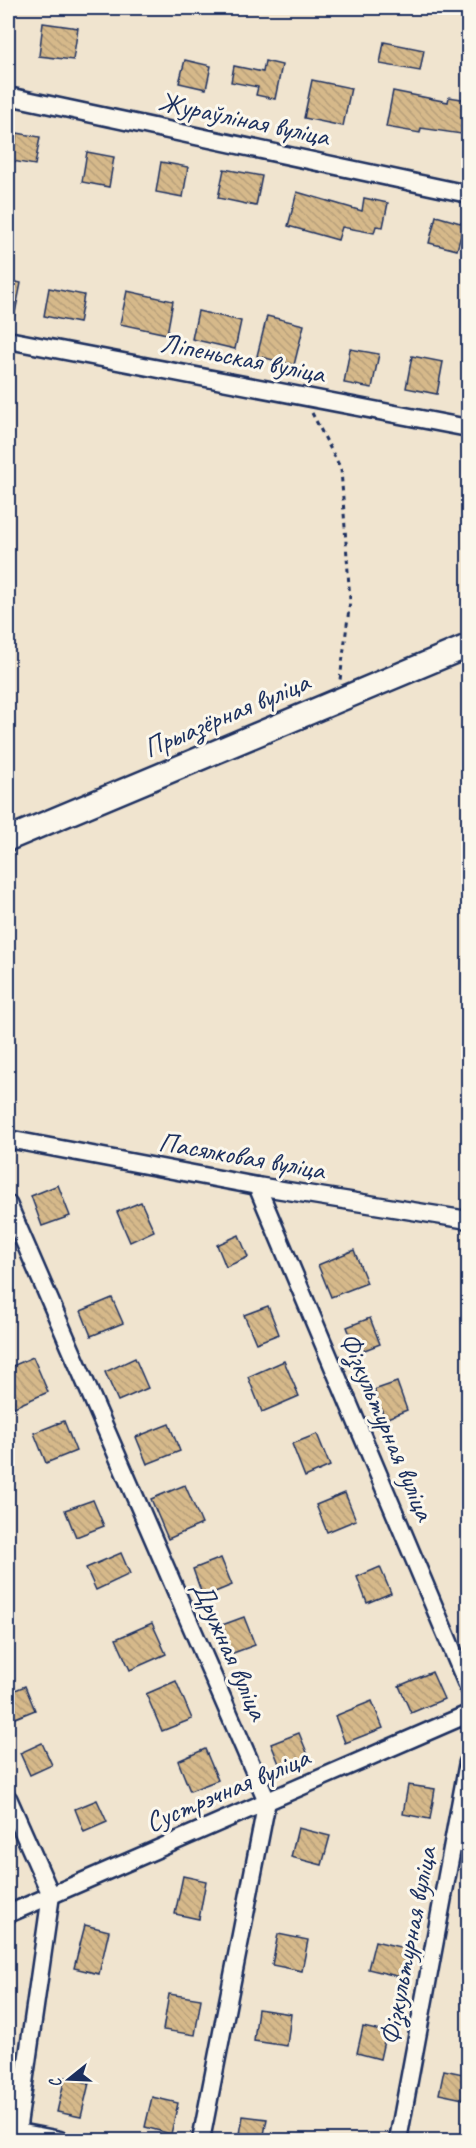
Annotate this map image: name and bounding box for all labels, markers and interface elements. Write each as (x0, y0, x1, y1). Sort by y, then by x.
street label: Жураўліная вуліца (155, 83, 334, 154)
street label: Ліпеньская вуліца (158, 324, 330, 391)
street label: Прыазёрная вуліца (138, 663, 316, 766)
street label: Пасялковая вуліца (156, 1124, 329, 1188)
street label: Фізкультурная вуліца (331, 1327, 444, 1528)
street label: Дружная вуліца (184, 1575, 277, 1727)
street label: Сустрэчная вуліца (140, 1739, 316, 1840)
street label: Фізкультурная вуліца (371, 1842, 445, 2048)
north arrow (39, 2049, 99, 2109)
text: С (44, 2074, 66, 2090)

